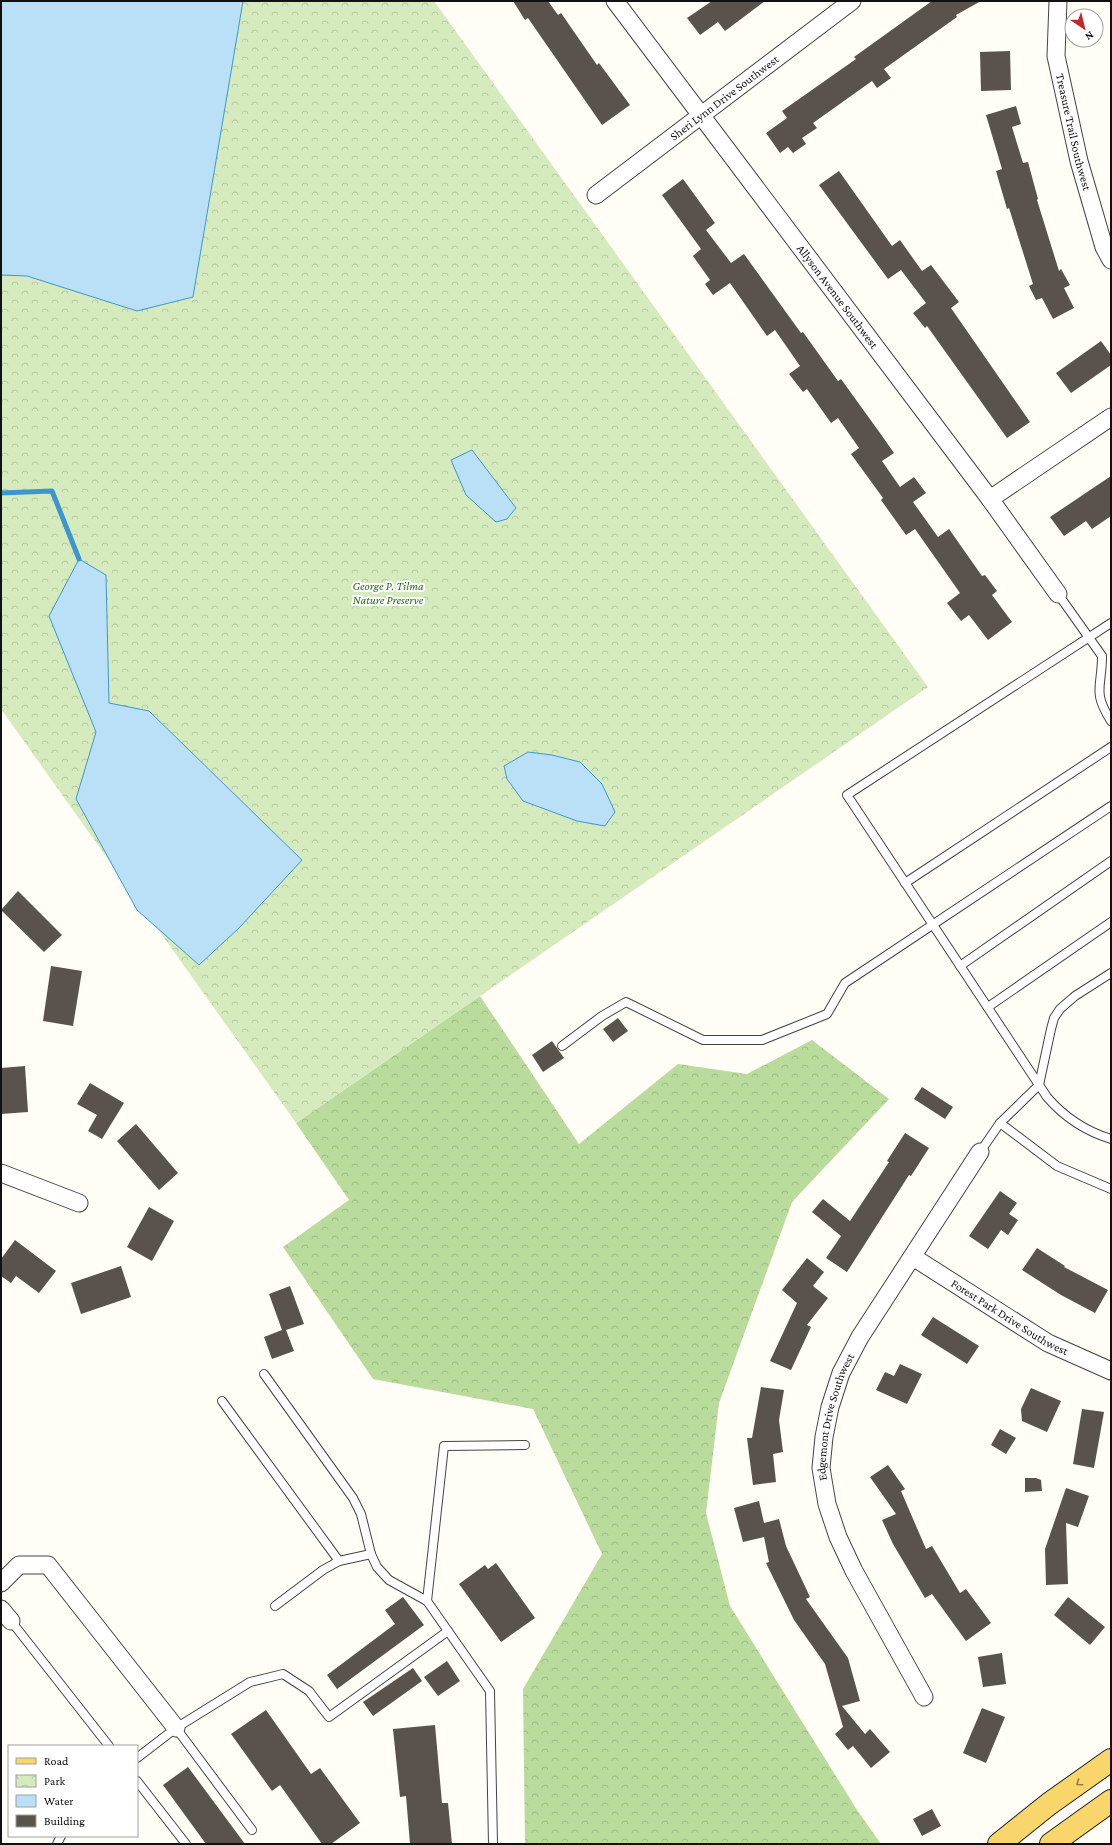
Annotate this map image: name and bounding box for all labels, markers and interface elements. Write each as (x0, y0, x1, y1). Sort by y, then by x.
north arrow (1064, 8, 1104, 48)
text: N (1083, 29, 1096, 44)
street label: Sheri Lynn Drive Southwest (667, 51, 782, 143)
street label: Treasure Trail Southwest (1053, 72, 1094, 193)
street label: Allyson Avenue Southwest (794, 242, 882, 352)
park label: George P. Tilma Nature Preserve (352, 579, 424, 607)
street label: Forest Park Drive Southwest (949, 1276, 1071, 1358)
street label: Edgemont Drive Southwest (814, 1350, 858, 1482)
legend (8, 1745, 138, 1837)
text: Road (44, 1754, 69, 1768)
text: Park (44, 1774, 66, 1788)
one-way arrow (1076, 1778, 1083, 1786)
text: Water (44, 1794, 74, 1808)
text: Building (44, 1814, 85, 1828)

